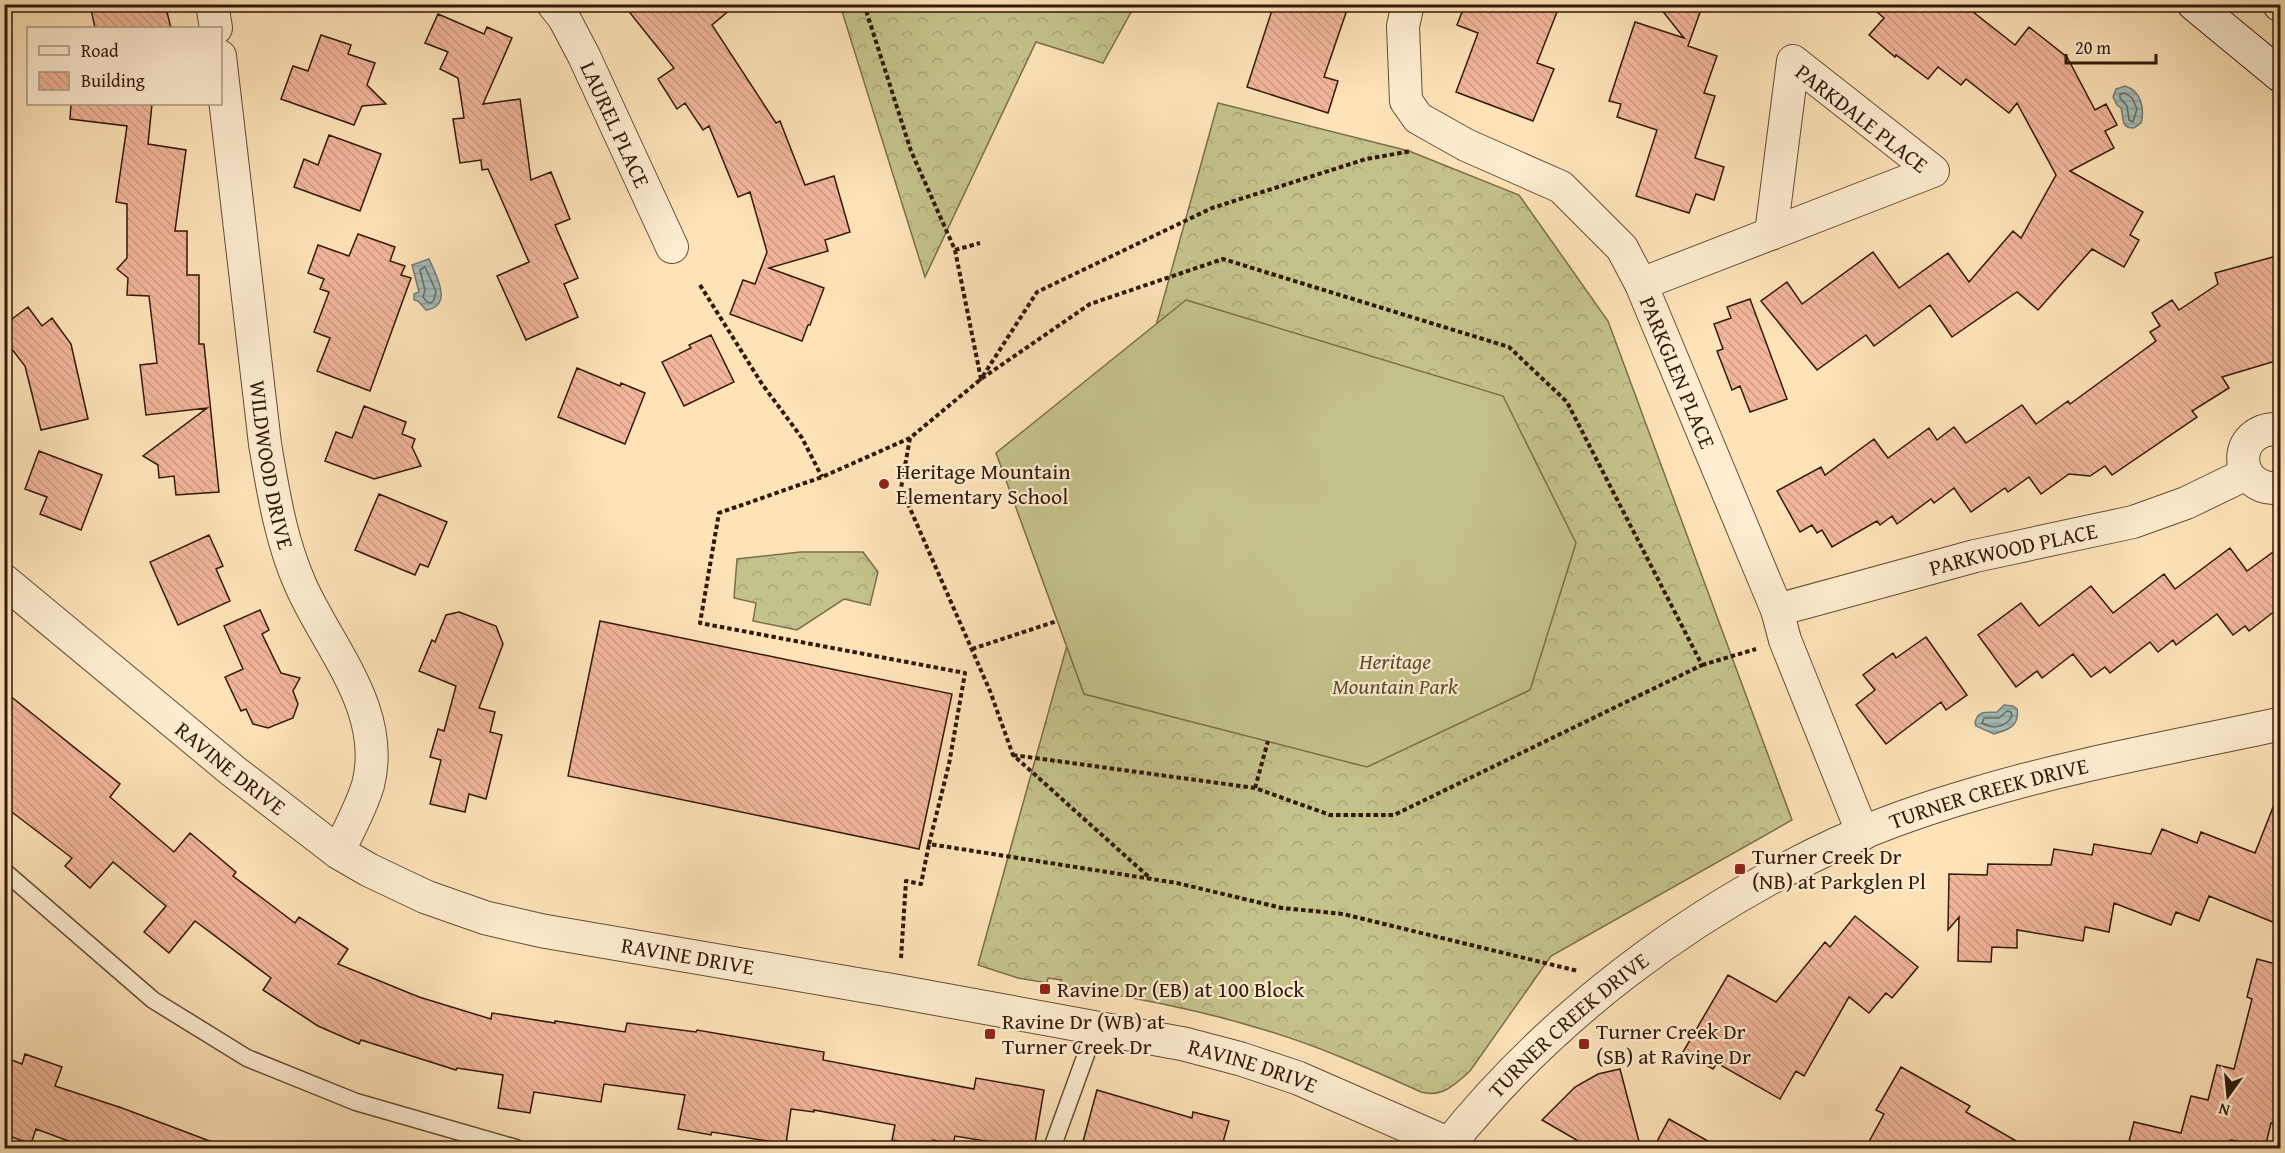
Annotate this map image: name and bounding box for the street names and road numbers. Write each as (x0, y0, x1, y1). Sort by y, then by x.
street label: LAUREL PLACE (573, 56, 658, 193)
street label: PARKDALE PLACE (1789, 56, 1935, 180)
street label: PARKGLEN PLACE (1632, 291, 1724, 453)
street label: WILDWOOD DRIVE (242, 378, 302, 553)
street label: PARKWOOD PLACE (1925, 514, 2100, 584)
street label: RAVINE DRIVE (168, 714, 293, 822)
street label: TURNER CREEK DRIVE (1884, 749, 2091, 837)
street label: RAVINE DRIVE (619, 929, 757, 983)
street label: TURNER CREEK DRIVE (1480, 944, 1655, 1105)
street label: RAVINE DRIVE (1185, 1030, 1323, 1101)

